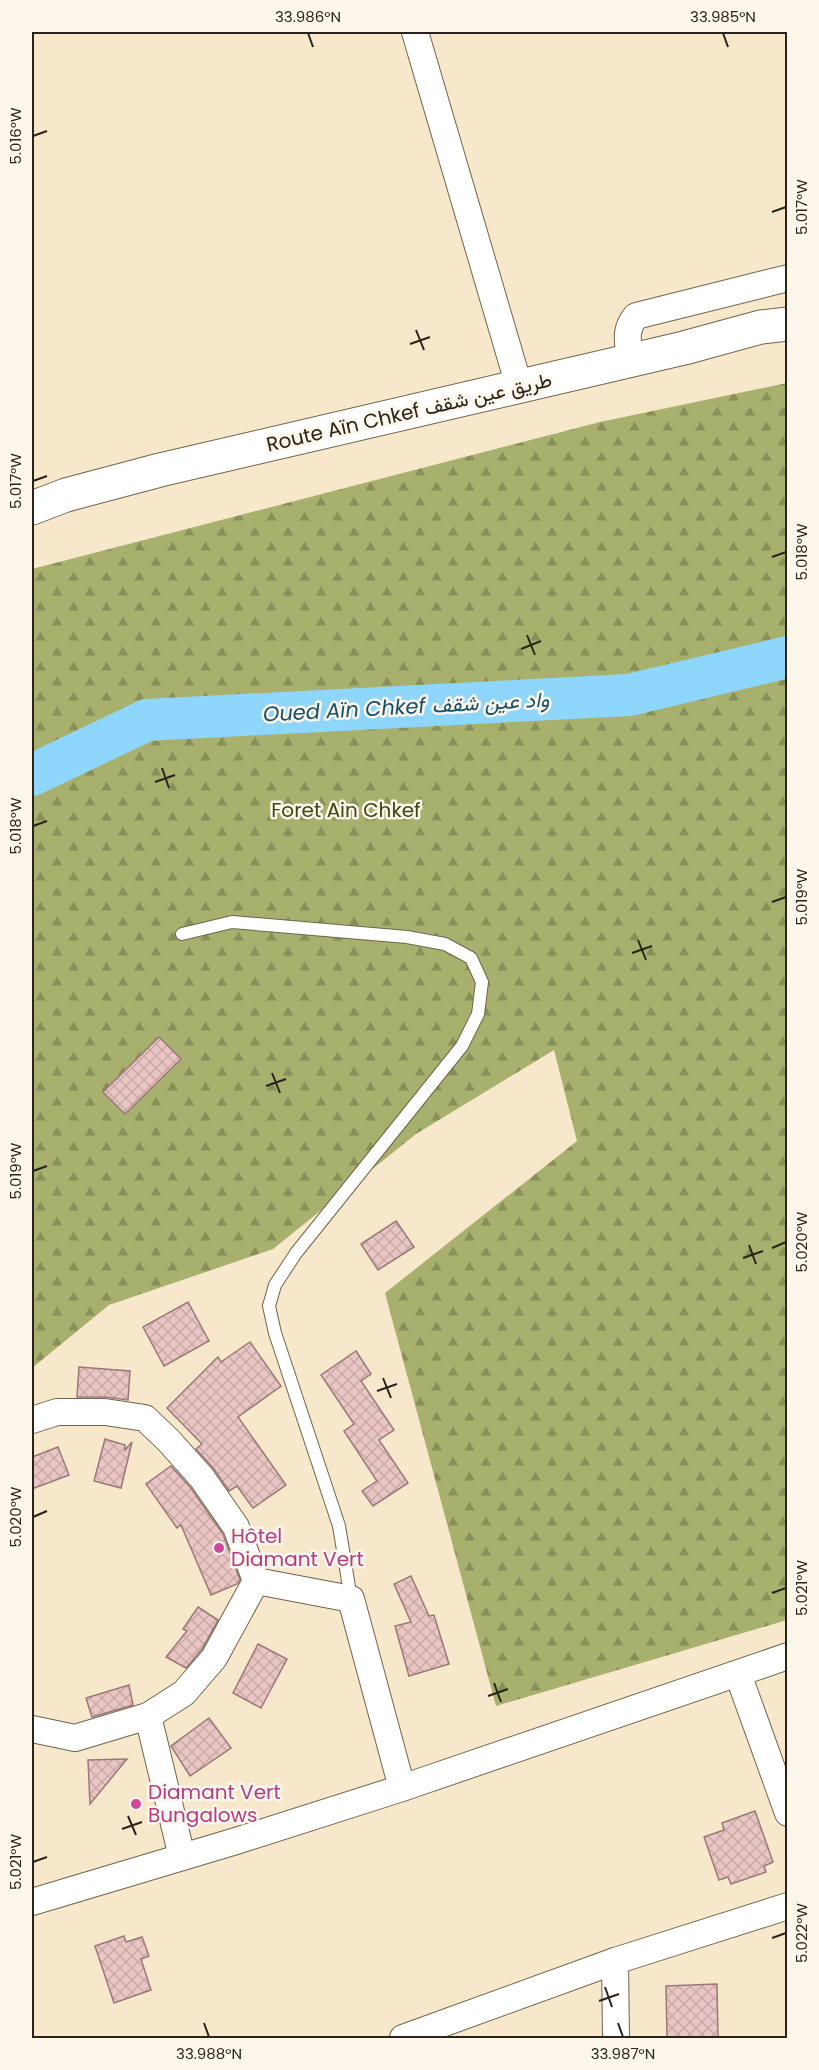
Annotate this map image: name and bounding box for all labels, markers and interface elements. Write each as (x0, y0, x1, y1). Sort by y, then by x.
text: 33.986°N (275, 6, 341, 27)
text: 33.985°N (690, 6, 756, 27)
text: 5.016°W (5, 107, 26, 165)
text: 5.017°W (791, 179, 812, 235)
street label: Route Aïn Chkef طريق عين شقف (263, 365, 555, 459)
text: 5.017°W (5, 453, 26, 509)
text: 5.018°W (791, 523, 812, 581)
water label: Oued Aïn Chkef واد عين شقف (262, 684, 551, 728)
park label: Foret Ain Chkef (271, 796, 421, 824)
text: 5.018°W (5, 797, 26, 855)
text: 5.019°W (791, 868, 812, 926)
text: 5.019°W (5, 1142, 26, 1200)
text: 5.020°W (791, 1211, 812, 1272)
text: 5.020°W (5, 1486, 26, 1547)
place label: Hôtel Diamant Vert (231, 1522, 364, 1573)
marker: Hôtel Diamant Vert (212, 1541, 226, 1555)
text: 5.021°W (791, 1560, 812, 1616)
place label: Diamant Vert Bungalows (148, 1778, 281, 1829)
marker: Diamant Vert Bungalows (129, 1797, 143, 1811)
text: 5.021°W (5, 1834, 26, 1890)
text: 5.022°W (791, 1903, 812, 1963)
text: 33.988°N (176, 2043, 242, 2064)
text: 33.987°N (591, 2043, 655, 2064)

